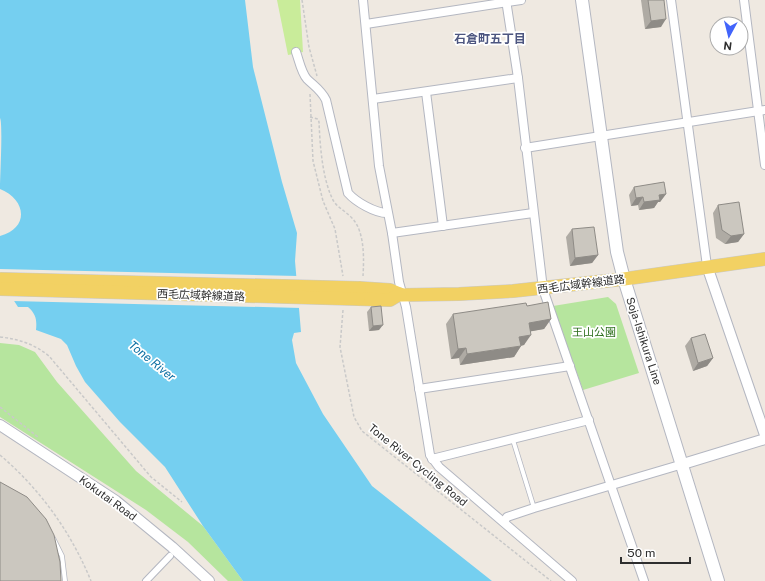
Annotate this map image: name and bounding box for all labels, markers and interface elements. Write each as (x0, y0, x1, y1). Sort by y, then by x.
north arrow (709, 16, 749, 56)
district label: 石倉町五丁目 (454, 32, 526, 46)
text: N (723, 39, 733, 52)
street label: 西毛広域幹線道路 (537, 273, 625, 295)
street label: 西毛広域幹線道路 (157, 287, 245, 303)
street label: Soja-Ishikura Line (624, 296, 664, 386)
park label: 王山公園 (572, 326, 616, 338)
water label: Tone River (126, 338, 179, 384)
street label: Tone River Cycling Road (366, 422, 470, 508)
street label: Kokutai Road (77, 473, 139, 523)
scale bar (621, 539, 690, 565)
text: 50 m (627, 546, 655, 560)

